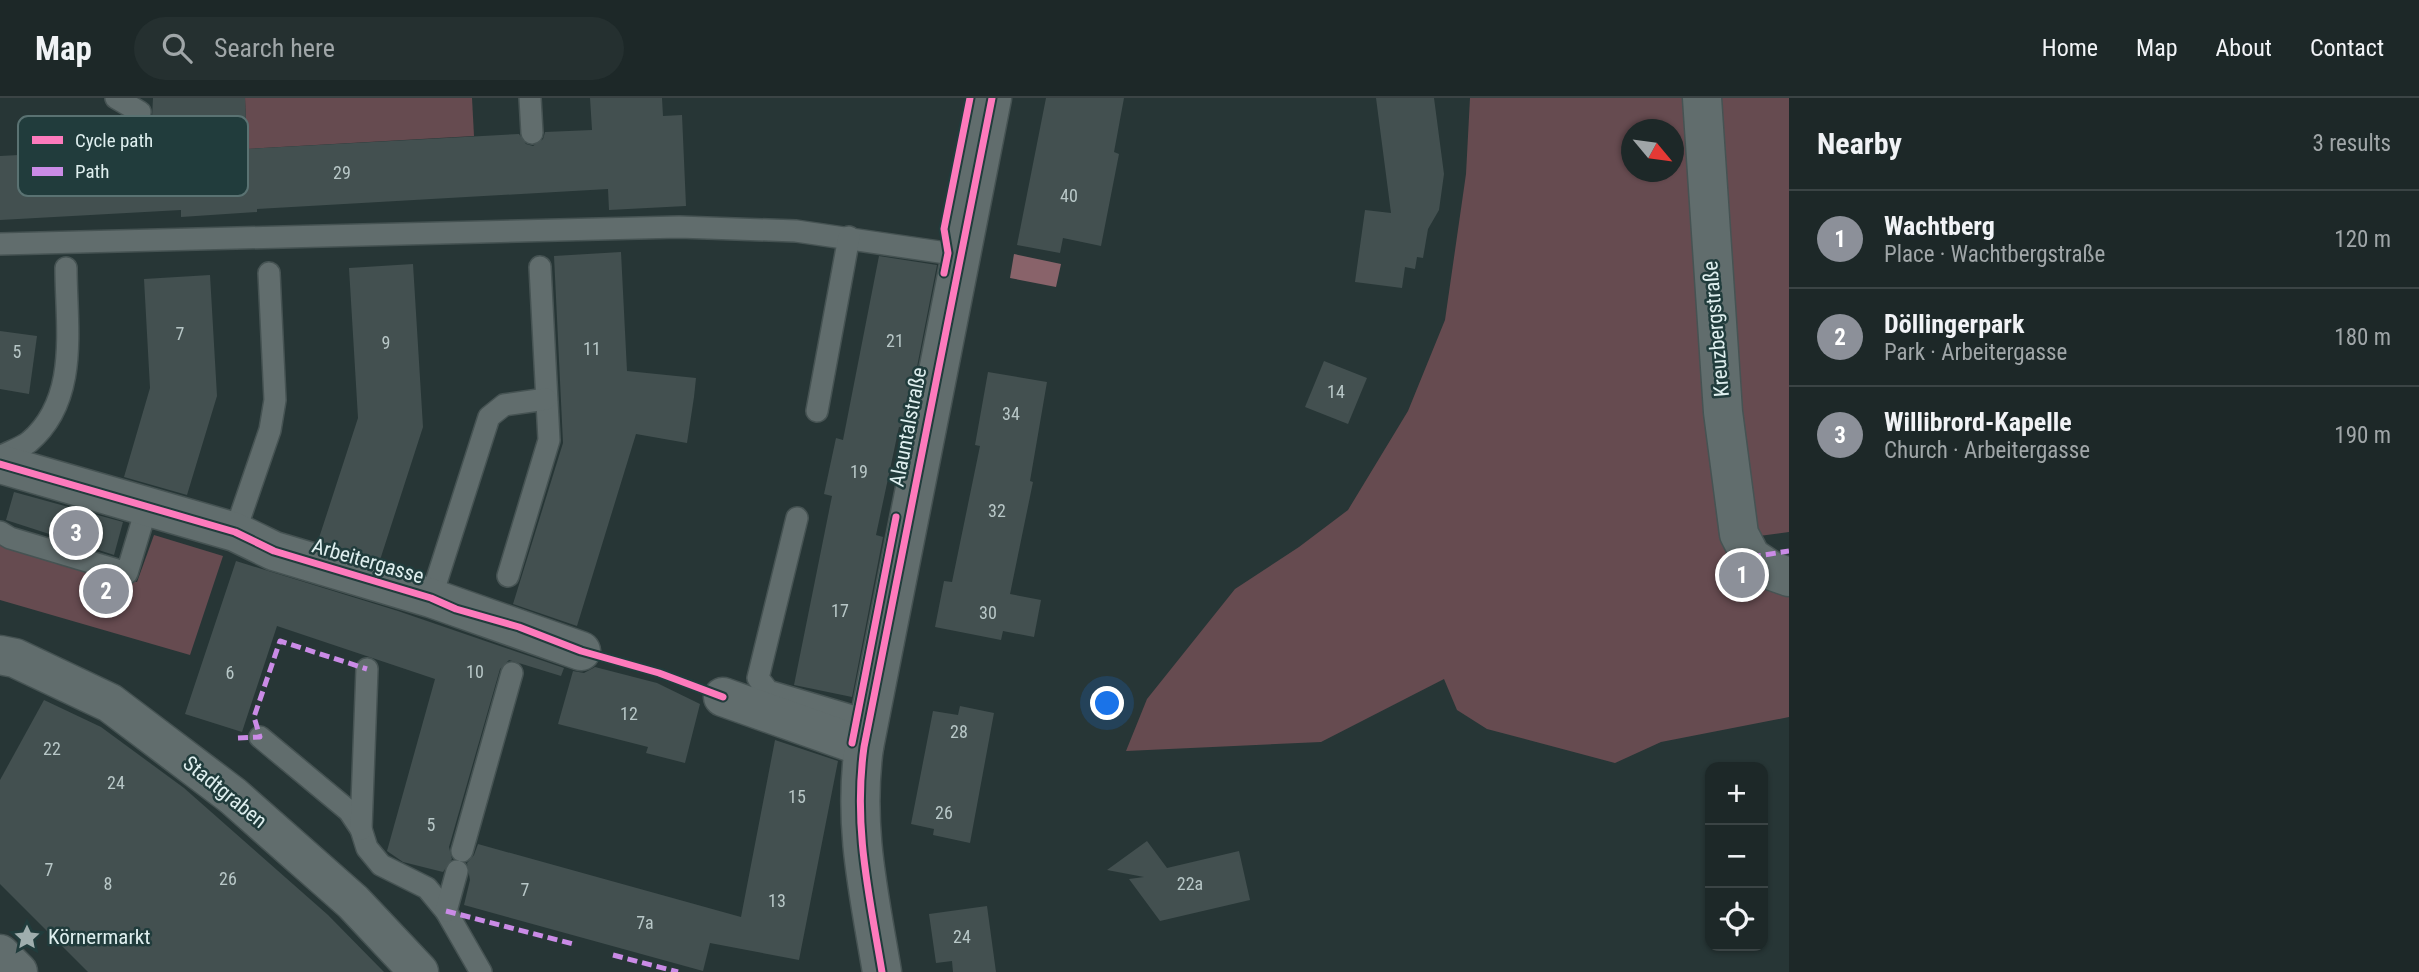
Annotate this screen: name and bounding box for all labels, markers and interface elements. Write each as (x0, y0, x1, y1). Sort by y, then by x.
search box (134, 17, 624, 80)
text: Map (35, 29, 92, 68)
icon: search (158, 29, 196, 67)
text: Search here (214, 33, 335, 63)
text: Home (2042, 34, 2098, 62)
text: Map (2136, 34, 2178, 62)
text: About (2216, 34, 2272, 62)
text: Contact (2310, 34, 2384, 62)
legend (18, 116, 248, 196)
north arrow (1621, 119, 1684, 182)
text: Nearby (1817, 126, 1902, 161)
text: Cycle path (75, 129, 153, 152)
text: 3 results (2313, 130, 2391, 157)
text: Path (75, 160, 109, 183)
house number: 29 (333, 162, 351, 183)
house number: 40 (1060, 185, 1078, 206)
text: Wachtberg (1884, 211, 1995, 241)
text: 1 (1834, 226, 1846, 253)
text: 120 m (2334, 226, 2391, 253)
text: Place · Wachtbergstraße (1884, 241, 2105, 268)
street label: Kreuzbergstraße (1698, 260, 1734, 398)
text: Döllingerpark (1884, 309, 2024, 339)
house number: 7 (176, 323, 185, 344)
text: 2 (1834, 324, 1846, 351)
text: 180 m (2334, 324, 2391, 351)
house number: 21 (886, 330, 904, 351)
house number: 9 (382, 332, 390, 353)
house number: 11 (583, 338, 601, 359)
text: Park · Arbeitergasse (1884, 339, 2067, 366)
house number: 5 (13, 341, 22, 362)
street label: Alauntalstraße (885, 365, 931, 489)
house number: 14 (1327, 381, 1345, 402)
house number: 34 (1002, 403, 1020, 424)
text: Willibrord-Kapelle (1884, 407, 2072, 437)
text: 3 (1834, 422, 1846, 449)
text: 190 m (2334, 422, 2391, 449)
text: Church · Arbeitergasse (1884, 437, 2090, 464)
house number: 19 (850, 461, 868, 482)
house number: 32 (988, 500, 1006, 521)
pin: 3 (53, 507, 99, 559)
street label: Arbeitergasse (309, 534, 427, 588)
pin: 1 (1719, 549, 1765, 601)
pin: 2 (83, 565, 129, 617)
house number: 17 (831, 600, 849, 621)
house number: 30 (979, 602, 997, 623)
house number: 10 (466, 661, 484, 682)
house number: 6 (226, 662, 234, 683)
your location (1090, 686, 1124, 720)
house number: 12 (620, 703, 638, 724)
house number: 28 (950, 721, 968, 742)
house number: 22 (43, 738, 61, 759)
street label: Stadtgraben (178, 751, 272, 833)
map controls (1705, 762, 1768, 951)
button: + (1705, 762, 1768, 825)
house number: 24 (107, 772, 125, 793)
house number: 15 (788, 786, 806, 807)
house number: 26 (935, 802, 953, 823)
house number: 5 (427, 814, 436, 835)
button: − (1705, 825, 1768, 888)
house number: 7 (45, 859, 54, 880)
house number: 26 (219, 868, 237, 889)
house number: 8 (104, 873, 112, 894)
house number: 22a (1177, 873, 1203, 894)
house number: 7 (521, 879, 530, 900)
button: locate (1705, 888, 1768, 951)
house number: 13 (768, 890, 786, 911)
house number: 7a (636, 912, 654, 933)
place icon: Körnermarkt (12, 922, 42, 952)
place label: Körnermarkt (48, 925, 150, 949)
house number: 24 (953, 926, 971, 947)

